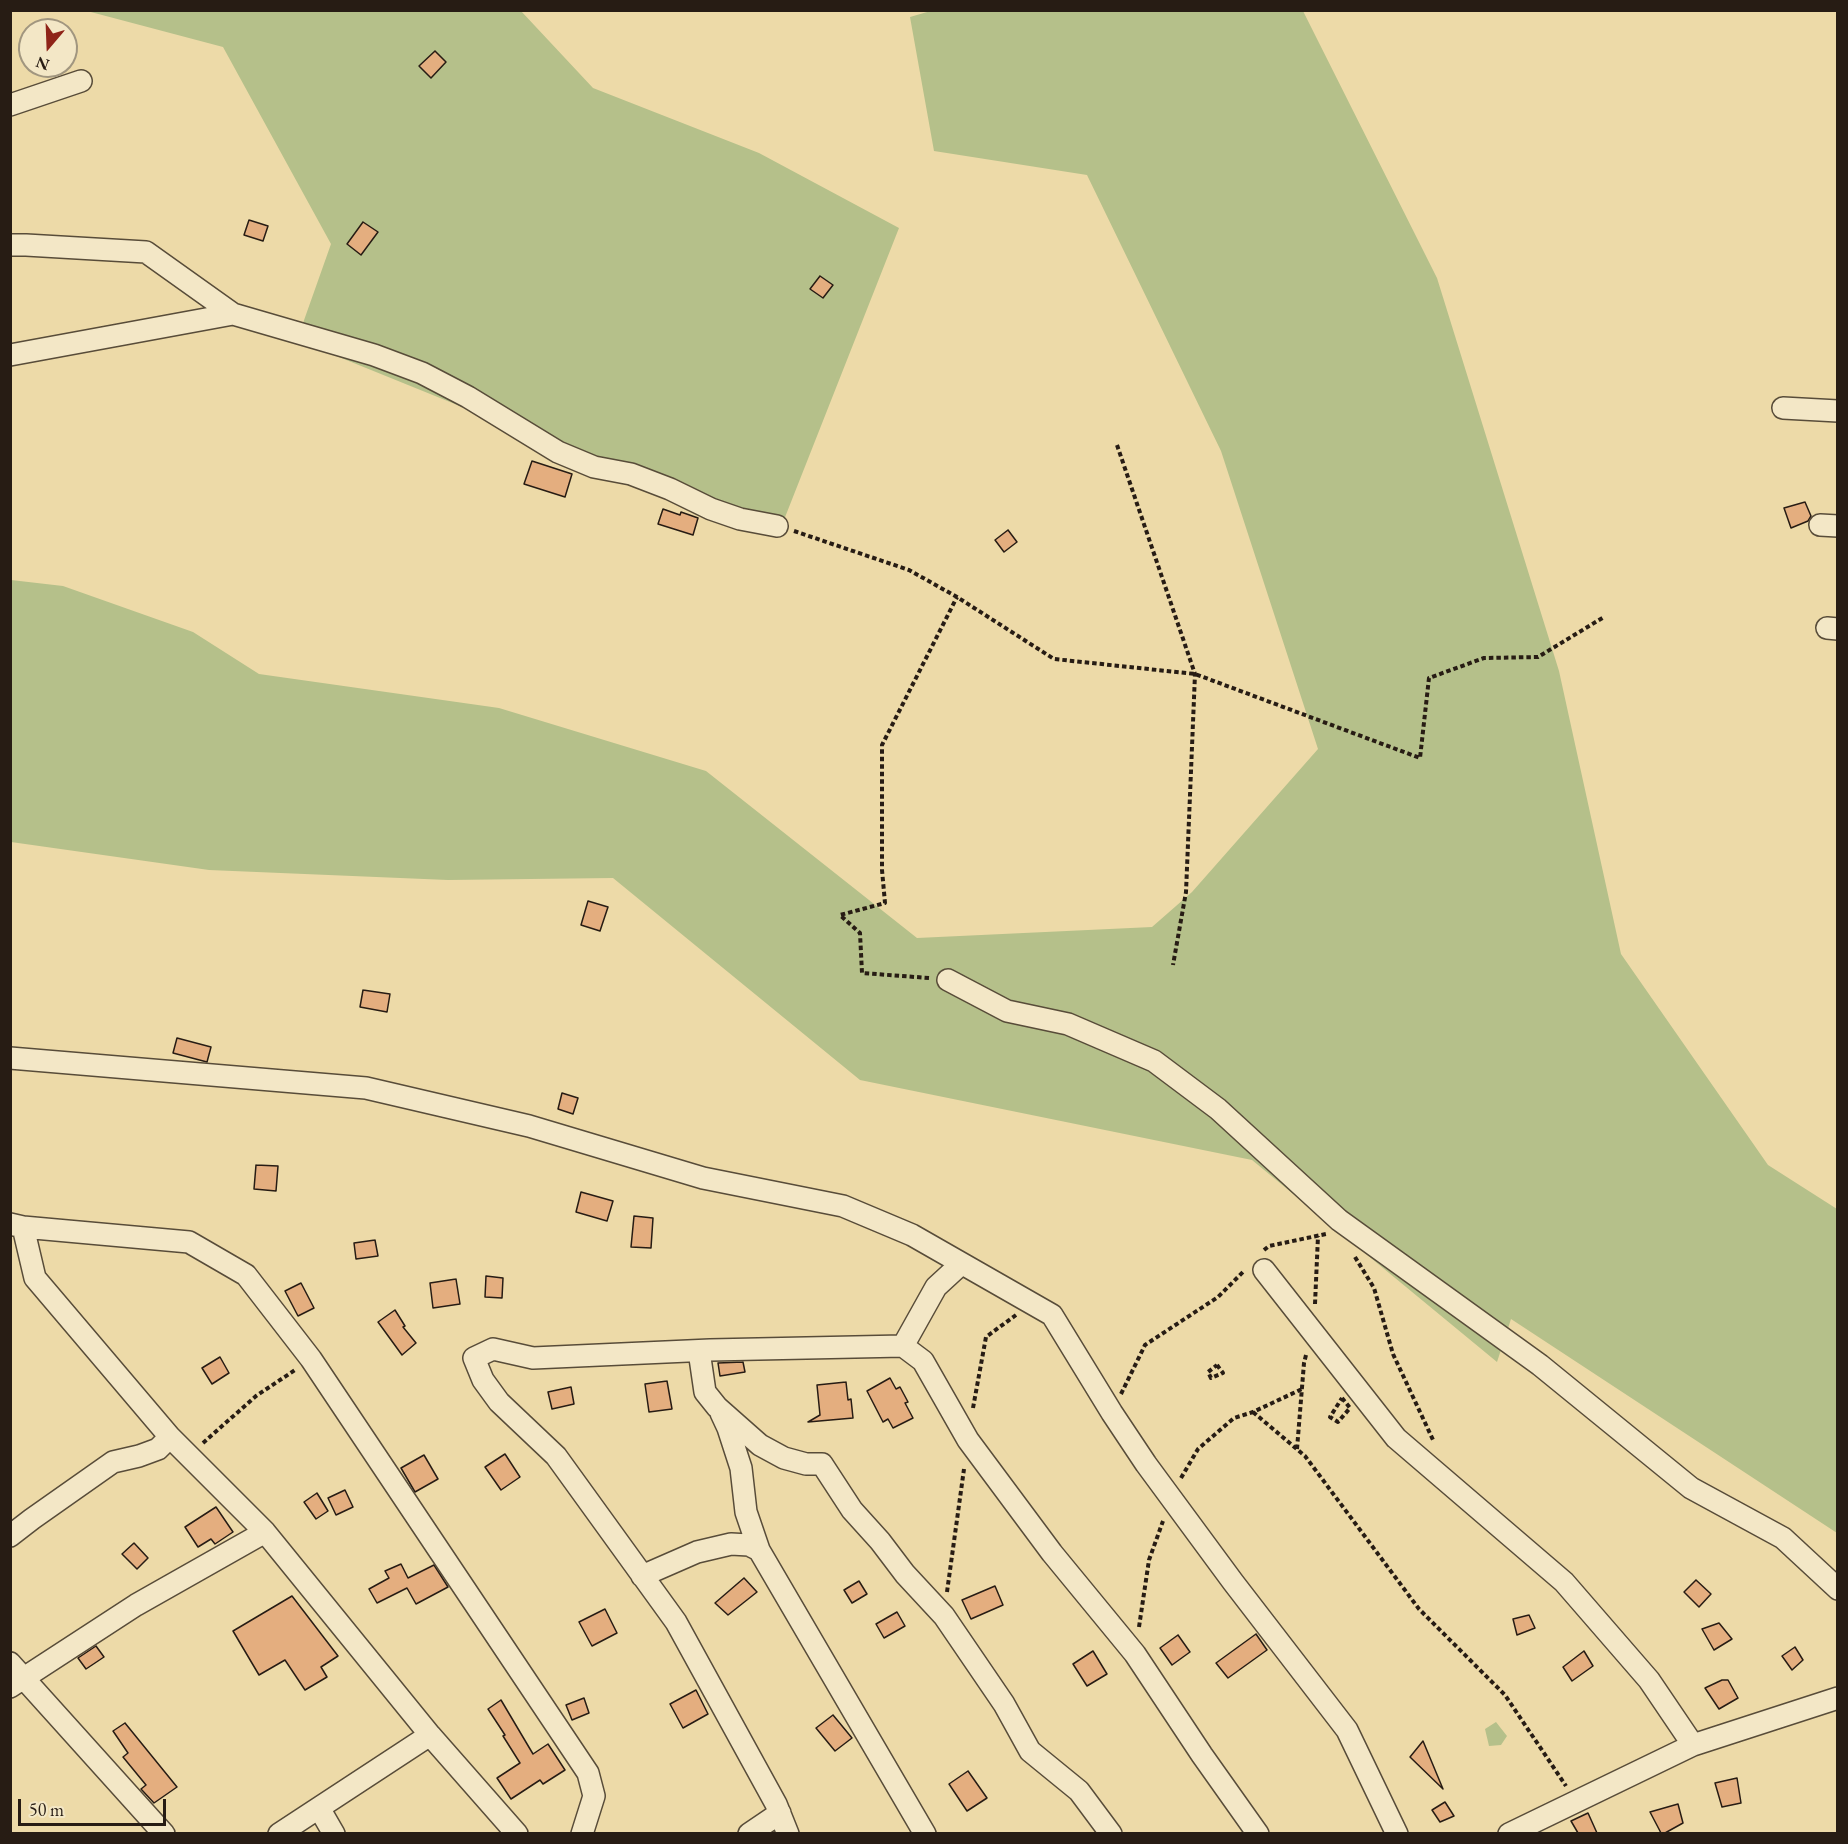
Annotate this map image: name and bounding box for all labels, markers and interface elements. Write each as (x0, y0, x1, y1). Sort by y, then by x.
north arrow (18, 18, 78, 78)
text: N (33, 52, 52, 76)
scale bar (21, 1787, 170, 1825)
text: 50 m (29, 1798, 64, 1821)

